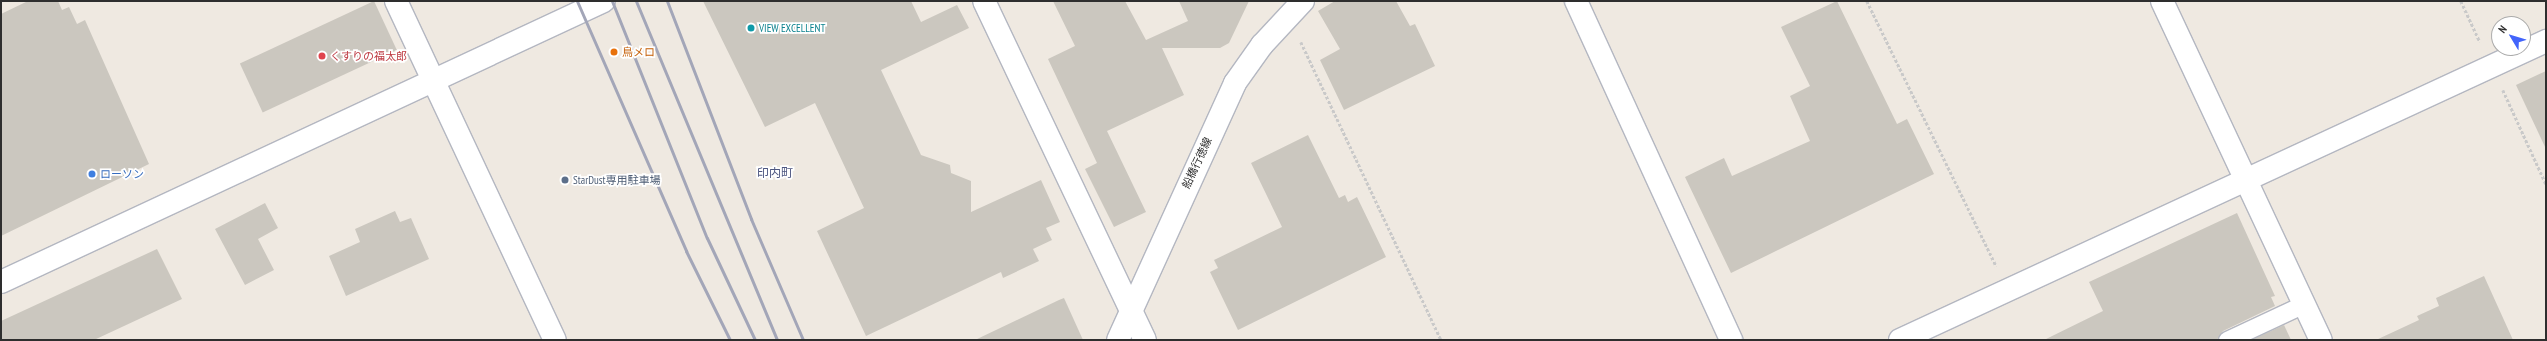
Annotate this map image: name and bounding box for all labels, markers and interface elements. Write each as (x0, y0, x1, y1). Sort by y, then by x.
north arrow (2491, 16, 2531, 56)
place label: VIEW EXCELLENT (759, 21, 826, 35)
marker: VIEW EXCELLENT (746, 23, 756, 33)
text: N (2495, 23, 2510, 36)
place label: 鳥メロ (622, 45, 655, 59)
marker: 鳥メロ (609, 47, 619, 57)
place label: くすりの福太郎 (330, 49, 407, 63)
marker: くすりの福太郎 (317, 51, 327, 61)
street label: 船橋行徳線 (1179, 135, 1215, 191)
district label: 印内町 (757, 166, 793, 180)
place label: ローソン (100, 167, 144, 181)
marker: ローソン (87, 169, 97, 179)
place label: StarDust専用駐車場 (573, 173, 660, 187)
marker: StarDust専用駐車場 (560, 175, 570, 185)

